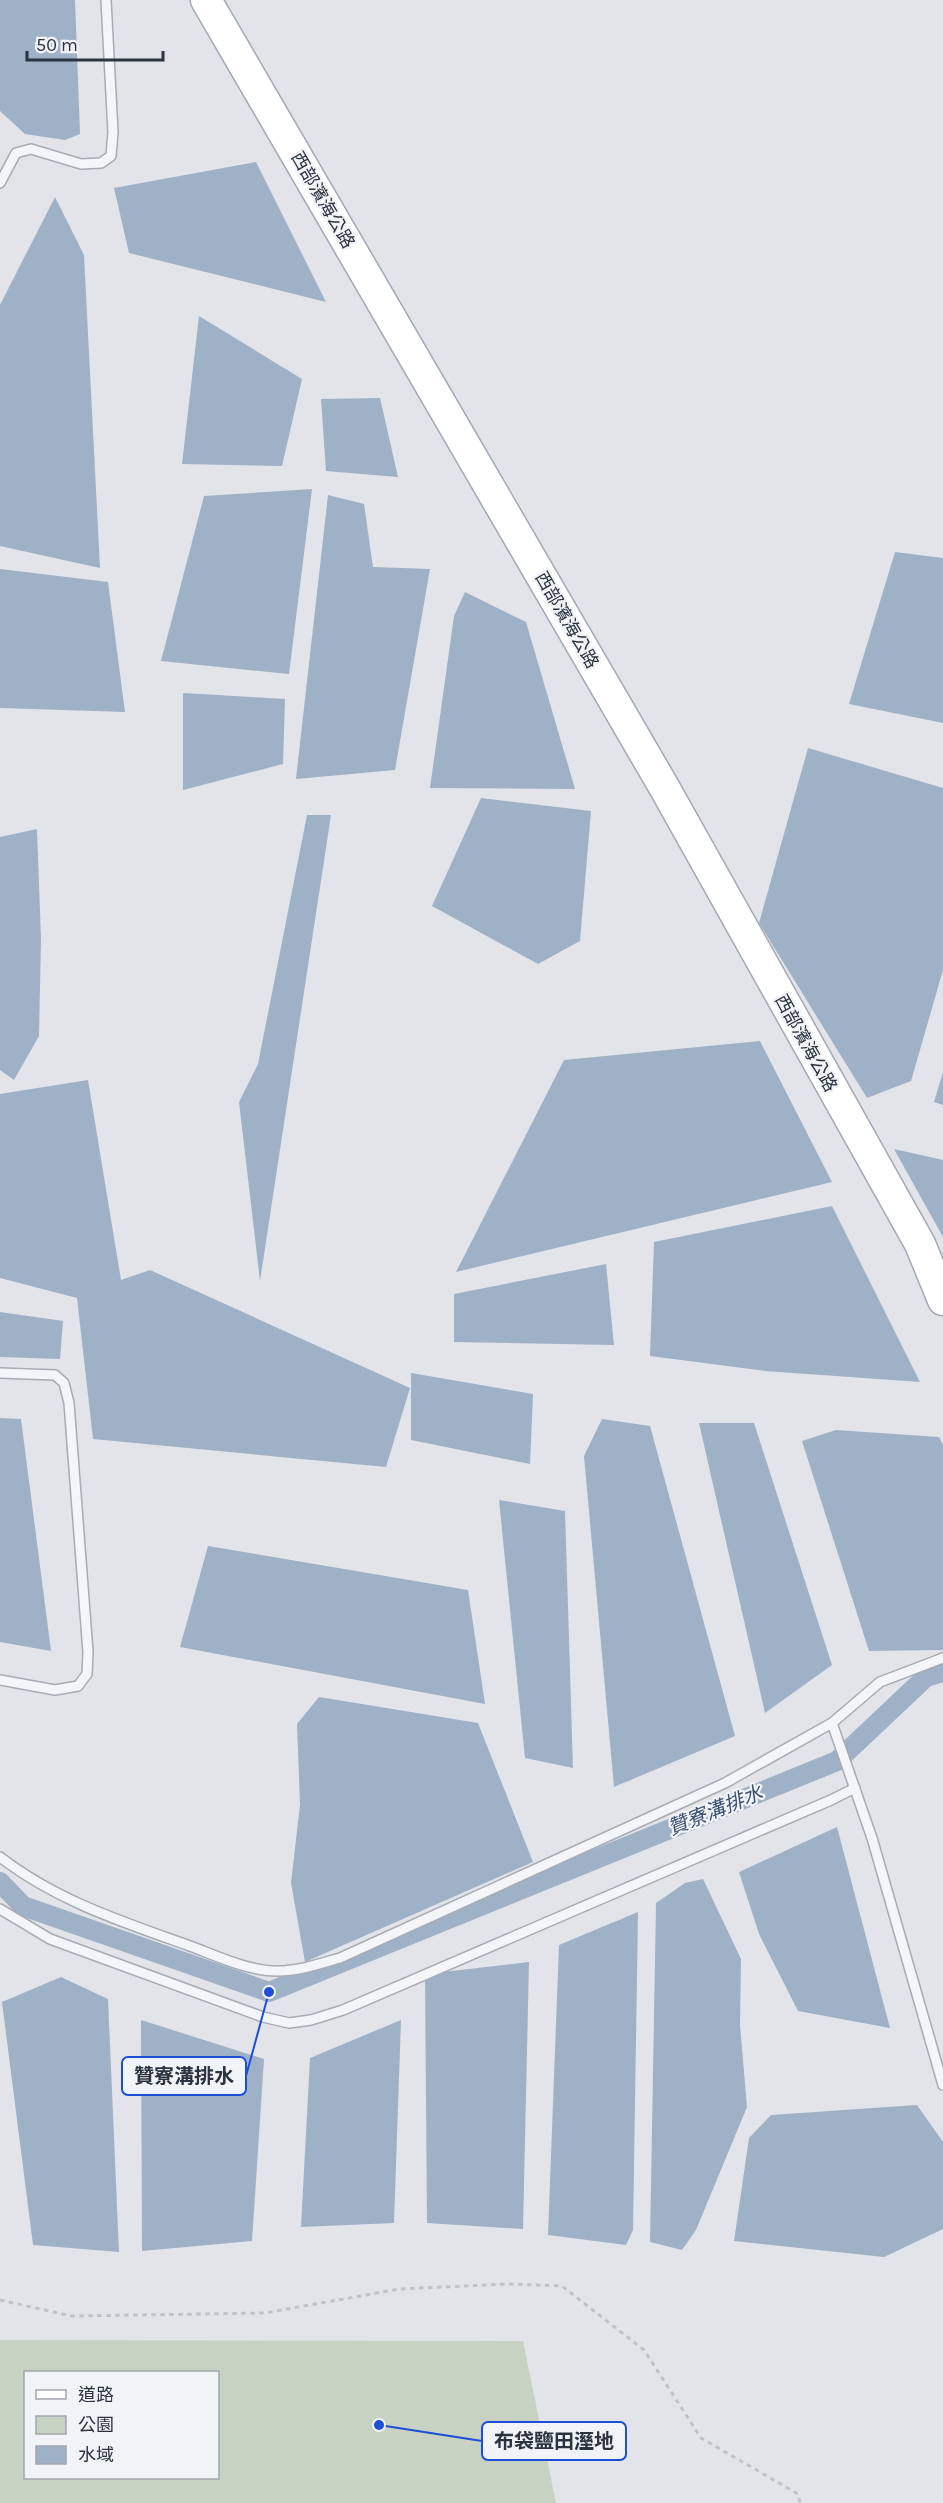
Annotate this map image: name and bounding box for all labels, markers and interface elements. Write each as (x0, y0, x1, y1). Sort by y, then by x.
scale bar (27, 24, 164, 62)
text: 50 m (36, 34, 78, 56)
street label: 西部濱海公路 (286, 148, 360, 252)
street label: 西部濱海公路 (530, 568, 604, 672)
street label: 西部濱海公路 (770, 990, 842, 1096)
water label: 贊寮溝排水 (665, 1781, 767, 1840)
callout: 贊寮溝排水 (122, 2057, 246, 2095)
text: 贊寮溝排水 (134, 2065, 234, 2088)
legend (24, 2371, 219, 2479)
text: 道路 (78, 2384, 114, 2406)
text: 公園 (78, 2414, 114, 2436)
callout: 布袋鹽田溼地 (482, 2422, 626, 2460)
text: 布袋鹽田溼地 (494, 2430, 614, 2453)
text: 水域 (78, 2444, 114, 2466)

